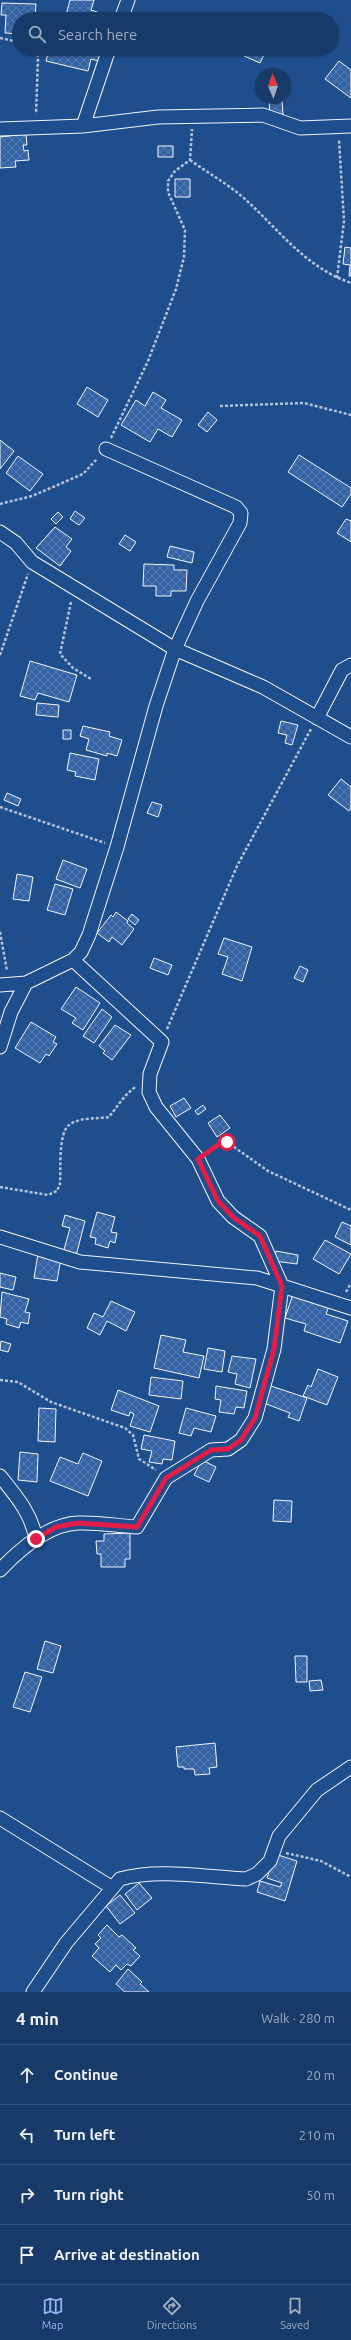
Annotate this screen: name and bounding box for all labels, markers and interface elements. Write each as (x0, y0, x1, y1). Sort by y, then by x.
search box (12, 12, 339, 56)
icon: search (26, 23, 48, 45)
text: Search here (58, 26, 137, 43)
north arrow (255, 68, 291, 104)
route start (218, 1133, 236, 1151)
route end (27, 1530, 45, 1548)
text: 4 min (16, 2009, 59, 2028)
text: Walk · 280 m (261, 2011, 335, 2025)
icon: ahead (16, 2064, 38, 2086)
text: Continue (54, 2066, 118, 2083)
text: 20 m (306, 2068, 335, 2082)
icon: left (16, 2124, 38, 2146)
text: Turn left (54, 2126, 115, 2143)
text: 210 m (299, 2128, 335, 2142)
icon: right (16, 2184, 38, 2206)
text: Turn right (54, 2186, 124, 2203)
text: 50 m (306, 2188, 335, 2202)
icon: arrive (16, 2244, 38, 2266)
text: Arrive at destination (54, 2246, 200, 2263)
tab: Map (42, 2295, 64, 2331)
tab: Directions (147, 2295, 197, 2331)
tab: Saved (280, 2295, 309, 2331)

